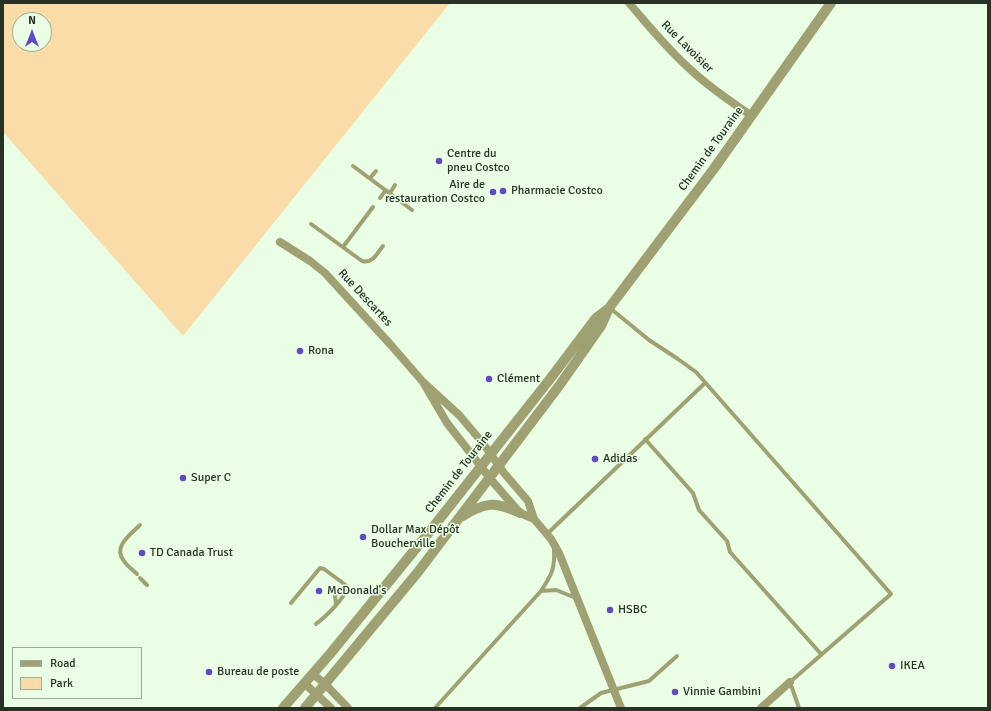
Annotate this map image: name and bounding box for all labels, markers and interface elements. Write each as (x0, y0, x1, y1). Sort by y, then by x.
north arrow (12, 12, 52, 52)
text: N (28, 14, 36, 27)
street label: Rue Lavoisier (658, 18, 716, 76)
street label: Chemin de Touraine (676, 104, 746, 194)
place label: Centre du pneu Costco (447, 147, 510, 175)
marker: Centre du pneu Costco (434, 156, 444, 166)
place label: Aire de restauration Costco (385, 178, 485, 206)
place label: Pharmacie Costco (511, 184, 603, 198)
marker: Pharmacie Costco (498, 186, 508, 196)
marker: Aire de restauration Costco (488, 187, 498, 197)
street label: Rue Descartes (335, 266, 395, 330)
place label: Rona (308, 344, 334, 358)
marker: Rona (295, 346, 305, 356)
place label: Clément (497, 372, 540, 386)
marker: Clément (484, 374, 494, 384)
street label: Chemin de Touraine (422, 428, 496, 516)
place label: Adidas (603, 452, 638, 466)
marker: Adidas (590, 454, 600, 464)
place label: Super C (191, 471, 231, 485)
marker: Super C (178, 473, 188, 483)
place label: Dollar Max Dépôt Boucherville (371, 523, 460, 551)
marker: Dollar Max Dépôt Boucherville (358, 532, 368, 542)
place label: TD Canada Trust (150, 546, 233, 560)
marker: TD Canada Trust (137, 548, 147, 558)
place label: McDonald's (327, 584, 387, 598)
marker: McDonald's (314, 586, 324, 596)
place label: HSBC (618, 603, 647, 617)
marker: HSBC (605, 605, 615, 615)
legend (12, 647, 142, 699)
text: Road (50, 656, 76, 671)
place label: IKEA (900, 659, 925, 673)
marker: IKEA (887, 661, 897, 671)
place label: Bureau de poste (217, 665, 299, 679)
marker: Bureau de poste (204, 667, 214, 677)
text: Park (50, 676, 73, 691)
place label: Vinnie Gambini (683, 685, 761, 699)
marker: Vinnie Gambini (670, 687, 680, 697)

